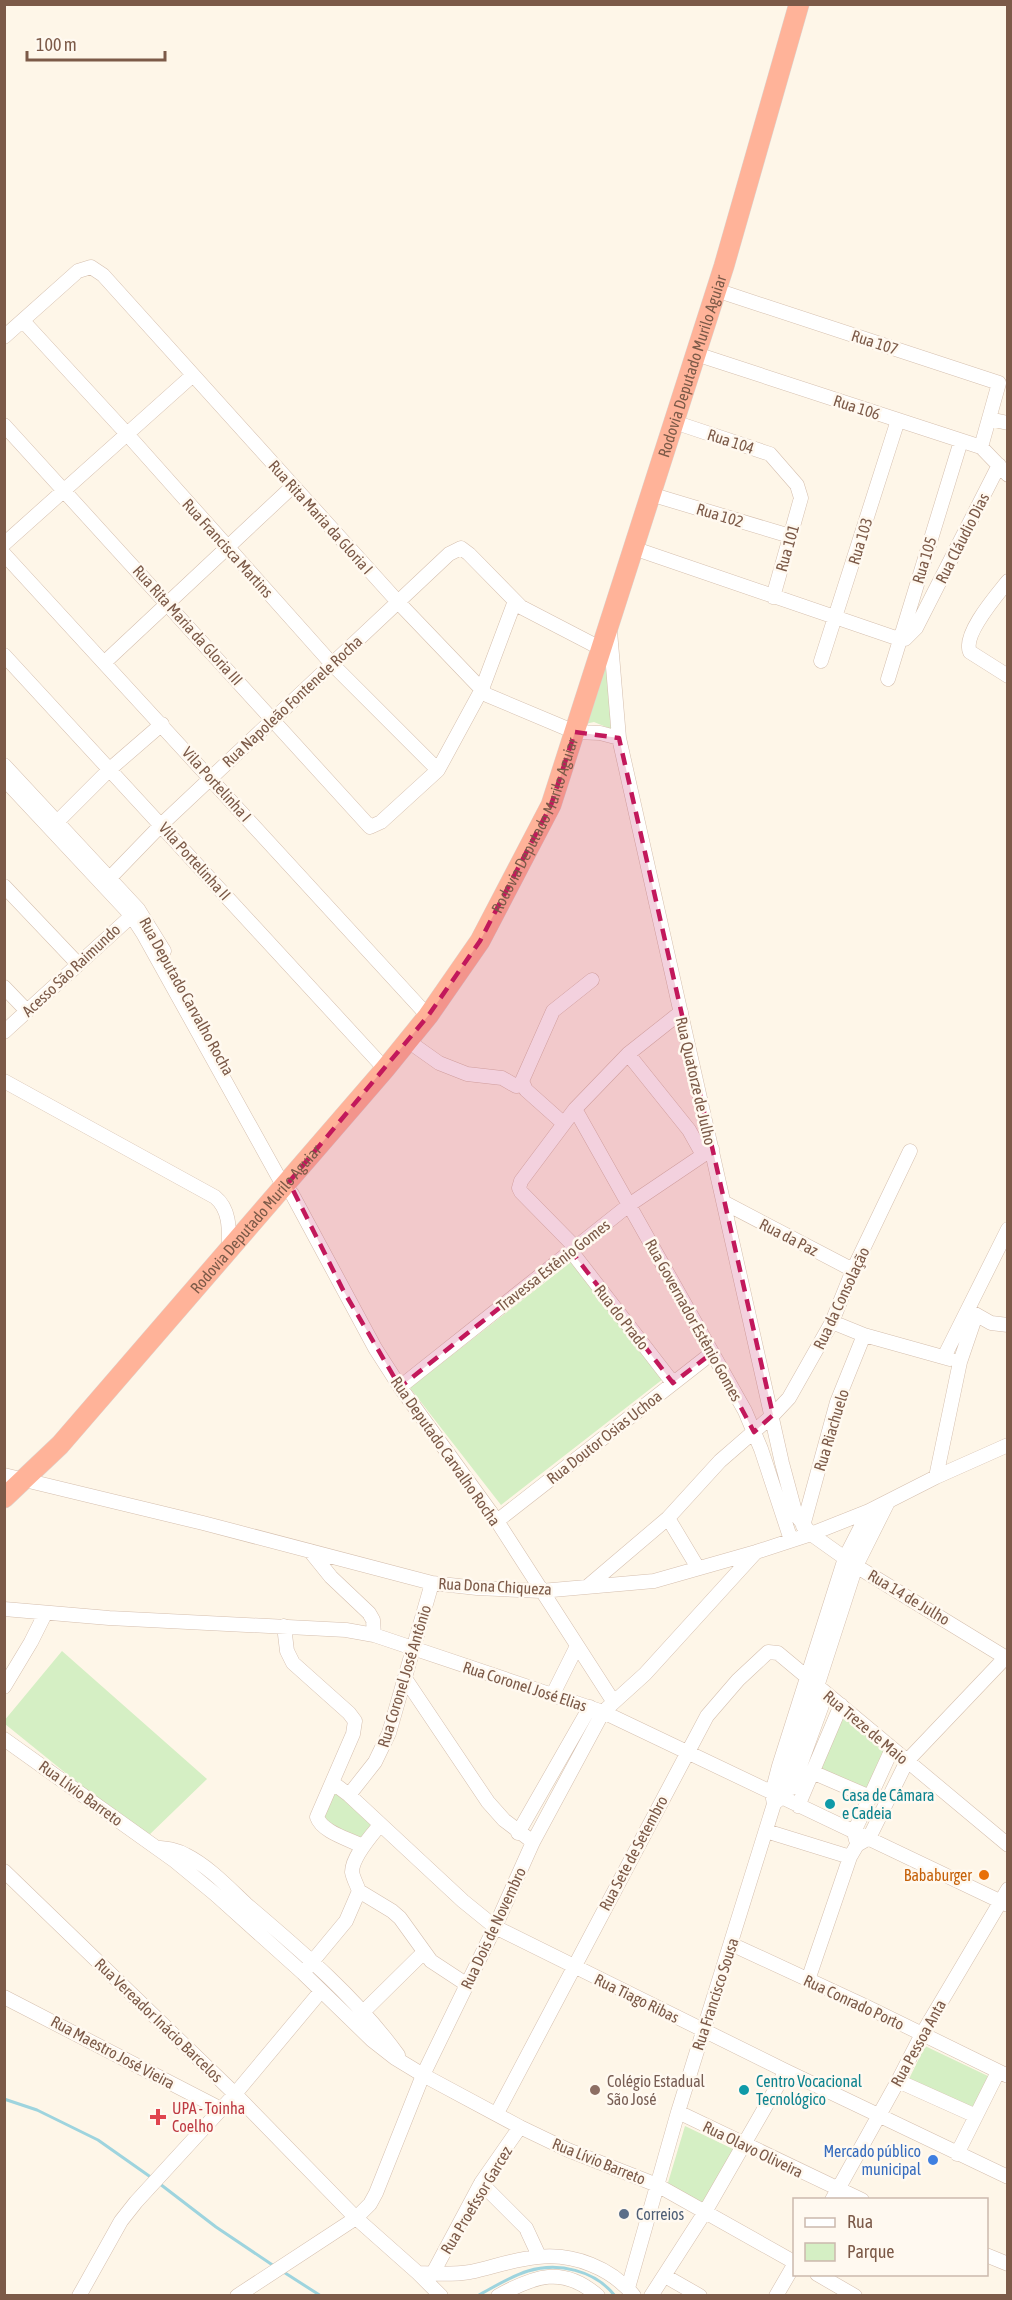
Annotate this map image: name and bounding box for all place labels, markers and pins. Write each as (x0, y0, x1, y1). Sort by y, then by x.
place label: Casa de Câmara e Cadeia (842, 1786, 934, 1822)
marker: Casa de Câmara e Cadeia (823, 1797, 837, 1811)
place label: Bababurger (904, 1866, 972, 1885)
marker: Bababurger (977, 1868, 991, 1882)
place label: Colégio Estadual São José (607, 2072, 706, 2108)
place label: Centro Vocacional Tecnológico (756, 2072, 863, 2109)
marker: Colégio Estadual São José (588, 2083, 602, 2097)
marker: Centro Vocacional Tecnológico (737, 2083, 751, 2097)
place label: UPA - Toinha Coelho (172, 2099, 245, 2135)
marker: UPA - Toinha Coelho (149, 2108, 167, 2126)
place label: Mercado público municipal (823, 2142, 922, 2179)
marker: Mercado público municipal (926, 2153, 940, 2167)
place label: Correios (636, 2205, 685, 2223)
marker: Correios (617, 2207, 631, 2221)

